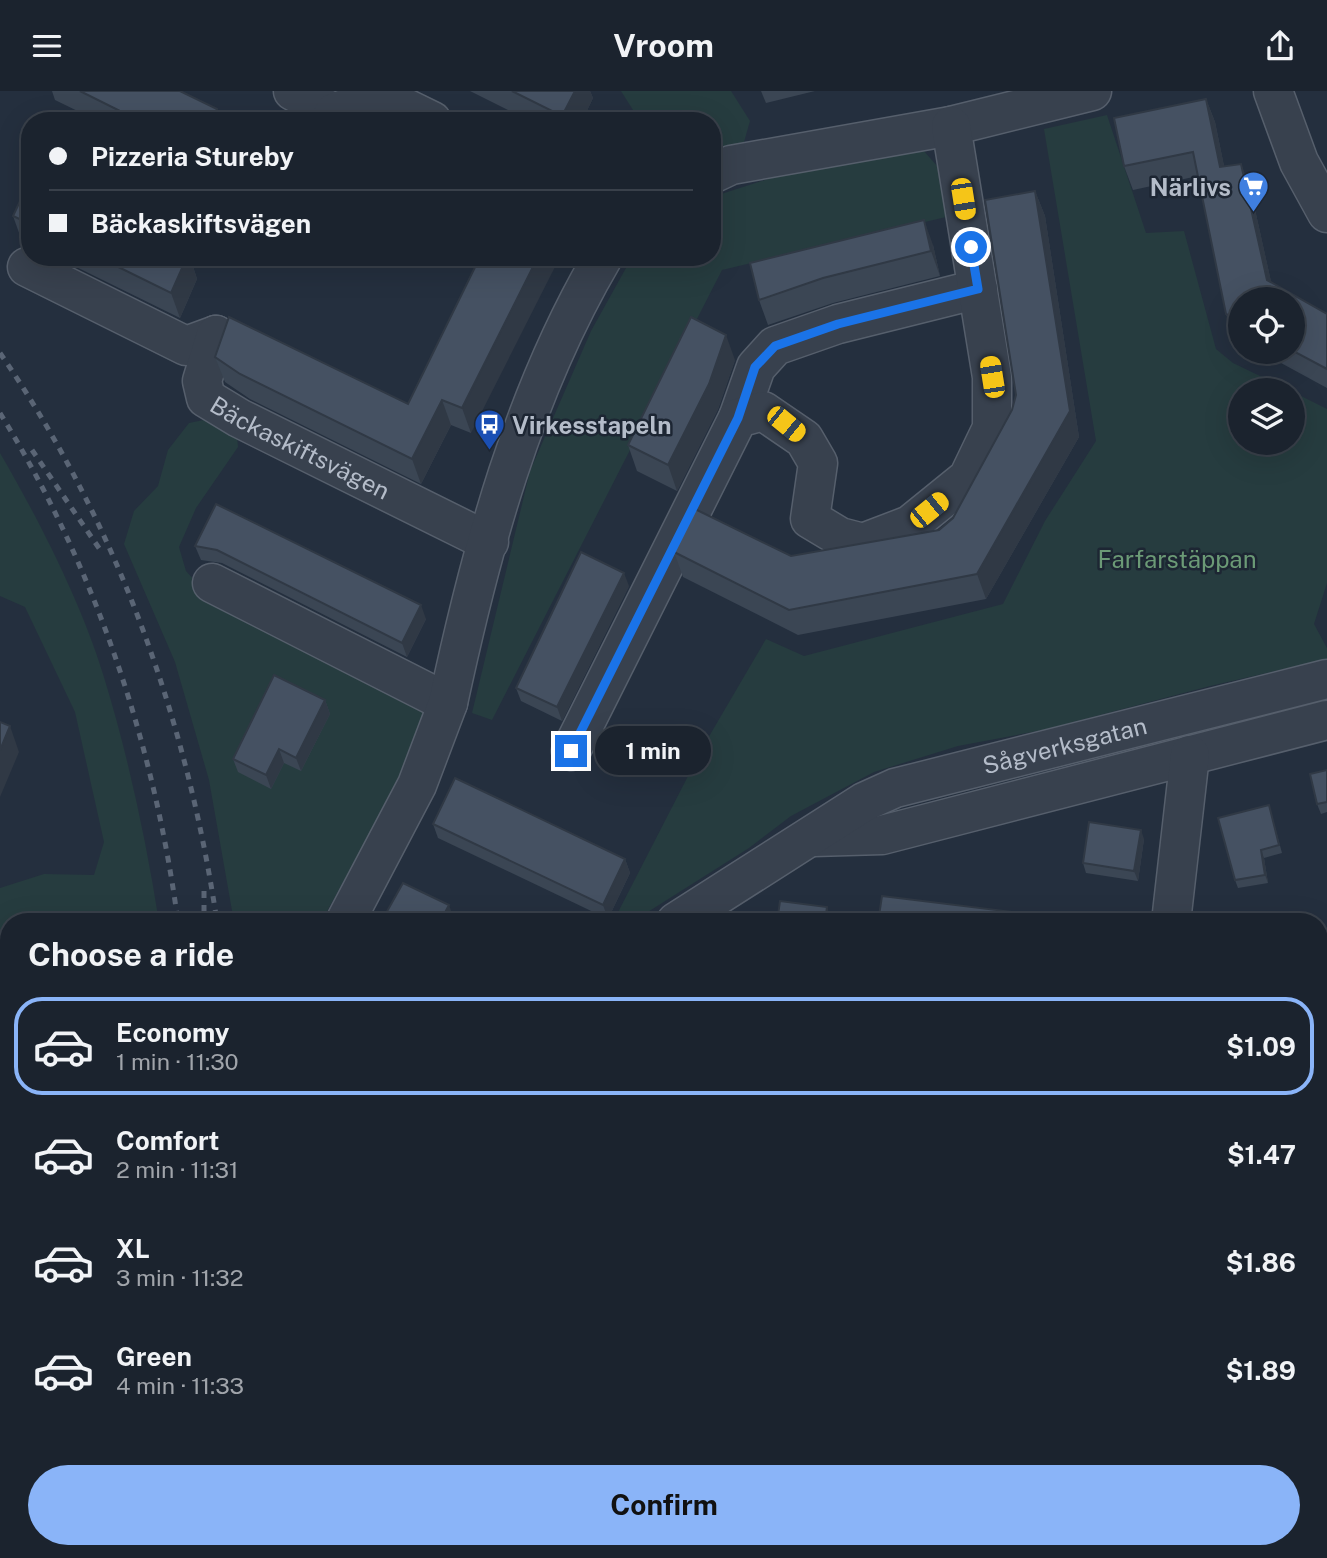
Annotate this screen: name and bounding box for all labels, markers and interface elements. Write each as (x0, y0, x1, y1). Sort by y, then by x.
icon: menu (28, 27, 66, 65)
text: Vroom (613, 27, 714, 64)
icon: share (1261, 27, 1299, 65)
text: Pizzeria Stureby (91, 141, 294, 172)
supermarket icon: Närlivs (1237, 170, 1271, 214)
place label: Närlivs (1150, 173, 1231, 201)
car (950, 177, 977, 221)
text: Bäckaskiftsvägen (91, 208, 311, 239)
route start (955, 231, 987, 263)
map controls (1228, 287, 1305, 455)
button: locate (1228, 287, 1305, 364)
car (979, 355, 1006, 399)
button: layers (1228, 378, 1305, 455)
street label: Bäckaskiftsvägen (205, 390, 394, 505)
car (764, 403, 809, 445)
bus stop icon: Virkesstapeln (472, 408, 506, 452)
place label: Virkesstapeln (512, 411, 671, 439)
car (907, 489, 952, 531)
park label: Farfarstäppan (1098, 545, 1257, 573)
street label: Sågverksgatan (980, 711, 1150, 779)
callout: 1 min (596, 727, 711, 775)
route end (555, 735, 587, 767)
text: 1 min (625, 737, 681, 764)
text: Choose a ride (28, 936, 234, 973)
icon: car (32, 1015, 95, 1078)
text: Economy (116, 1017, 229, 1048)
text: $1.09 (1226, 1031, 1296, 1062)
text: 1 min · 11:30 (116, 1048, 239, 1075)
icon: car (32, 1123, 95, 1186)
text: Comfort (116, 1125, 219, 1156)
text: $1.47 (1227, 1139, 1296, 1170)
text: 2 min · 11:31 (116, 1156, 238, 1183)
icon: car (32, 1231, 95, 1294)
text: XL (116, 1233, 150, 1264)
text: $1.86 (1226, 1247, 1296, 1278)
text: 3 min · 11:32 (116, 1264, 244, 1291)
icon: car (32, 1339, 95, 1402)
text: Green (116, 1341, 192, 1372)
text: $1.89 (1226, 1355, 1296, 1386)
text: 4 min · 11:33 (116, 1372, 244, 1399)
button: Confirm (28, 1465, 1300, 1545)

